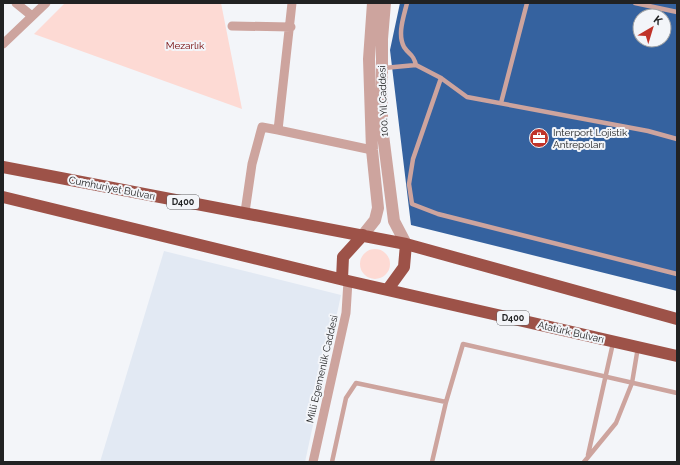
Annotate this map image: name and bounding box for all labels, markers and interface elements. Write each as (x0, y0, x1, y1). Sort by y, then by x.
north arrow (632, 8, 672, 48)
text: K (651, 13, 665, 28)
park label: Mezarlık (166, 40, 205, 51)
street label: 100. Yıl Caddesi (376, 65, 390, 137)
office icon: Interport Lojistik Antrepoları (528, 127, 550, 149)
place label: Interport Lojistik Antrepoları (553, 127, 628, 150)
street label: Cumhuriyet Bulvarı (68, 174, 156, 202)
road number: D400 (167, 195, 199, 209)
road number: D400 (497, 311, 529, 325)
street label: Milli Egemenlik Caddesi (304, 314, 340, 424)
street label: Atatürk Bulvarı (537, 319, 605, 345)

